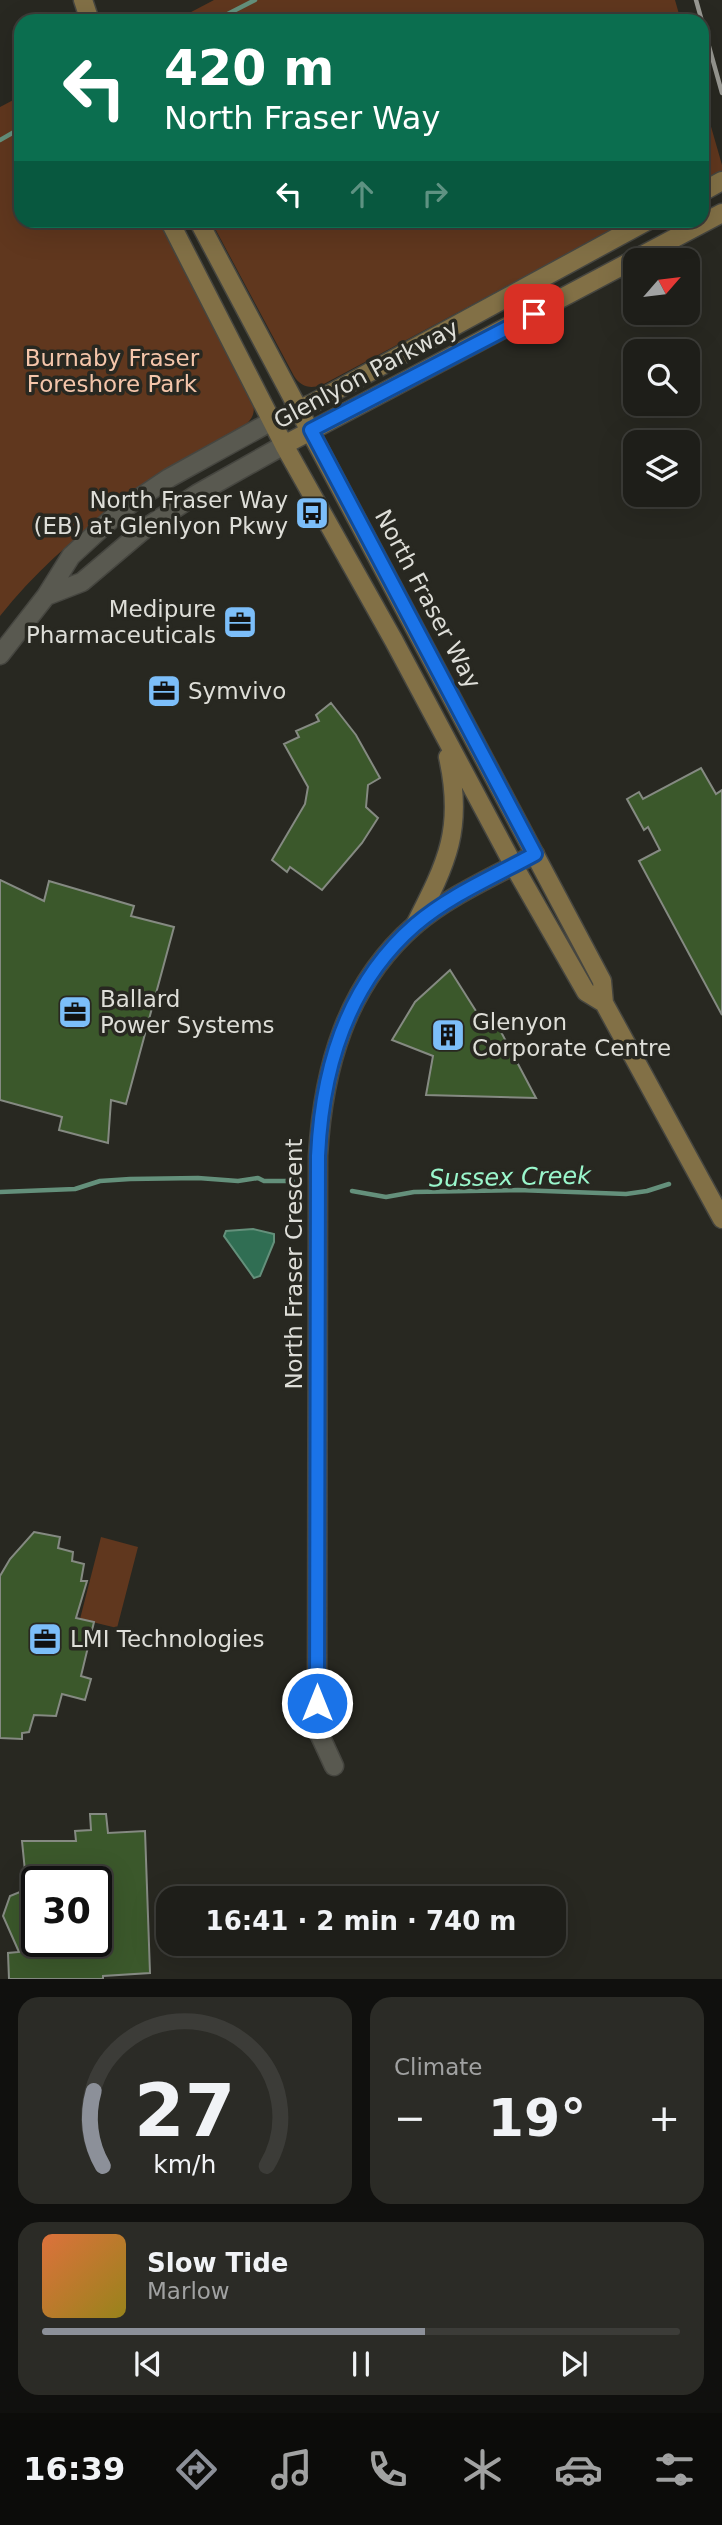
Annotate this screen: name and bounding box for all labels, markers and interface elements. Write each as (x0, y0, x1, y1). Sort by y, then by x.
text: 420 m (164, 40, 334, 97)
icon: left (49, 42, 140, 133)
text: North Fraser Way (164, 99, 440, 137)
icon: left (270, 175, 308, 213)
icon: ahead (343, 175, 381, 213)
icon: right (416, 175, 454, 213)
north arrow (623, 248, 700, 326)
map controls (623, 248, 700, 507)
pin (504, 284, 564, 344)
icon: arrive (515, 295, 553, 333)
street label: Glenlyon Parkway (269, 314, 463, 434)
button: search (623, 339, 700, 416)
park label: Burnaby Fraser Foreshore Park (25, 345, 200, 397)
button: layers (623, 430, 700, 507)
place label: North Fraser Way (EB) at Glenlyon Pkwy (33, 487, 288, 539)
bus stop icon: North Fraser Way (EB) at Glenlyon Pkwy (293, 494, 331, 532)
street label: North Fraser Way (370, 505, 486, 693)
place label: Medipure Pharmaceuticals (26, 596, 216, 648)
office icon: Medipure Pharmaceuticals (221, 603, 259, 641)
office icon: Symvivo (145, 672, 183, 710)
place label: Symvivo (188, 678, 286, 704)
place label: Ballard Power Systems (100, 986, 275, 1038)
office icon: Ballard Power Systems (56, 993, 94, 1031)
place label: Glenyon Corporate Centre (472, 1009, 671, 1061)
building icon: Glenyon Corporate Centre (429, 1016, 467, 1054)
street label: North Fraser Crescent (281, 1138, 307, 1390)
water label: Sussex Creek (429, 1162, 592, 1192)
office icon: LMI Technologies (26, 1620, 64, 1658)
place label: LMI Technologies (70, 1626, 265, 1652)
position arrow (280, 1666, 354, 1740)
speed limit sign: 30 (21, 1866, 112, 1957)
text: 16:41 · 2 min · 740 m (206, 1906, 516, 1936)
text: Climate (394, 2054, 483, 2080)
text: 27 (134, 2069, 236, 2154)
text: 19° (488, 2088, 586, 2148)
text: − (394, 2096, 426, 2140)
text: + (648, 2096, 680, 2140)
text: km/h (153, 2150, 217, 2179)
text: Slow Tide (147, 2248, 288, 2278)
text: Marlow (147, 2278, 230, 2304)
icon: previous (129, 2345, 167, 2383)
icon: pause (342, 2345, 380, 2383)
icon: next (555, 2345, 593, 2383)
icon: directions (172, 2445, 221, 2494)
icon: music (267, 2445, 316, 2494)
icon: phone (363, 2445, 412, 2494)
icon: climate (458, 2445, 507, 2494)
icon: car (554, 2445, 603, 2494)
icon: filters (650, 2445, 699, 2494)
text: 16:39 (23, 2450, 125, 2488)

